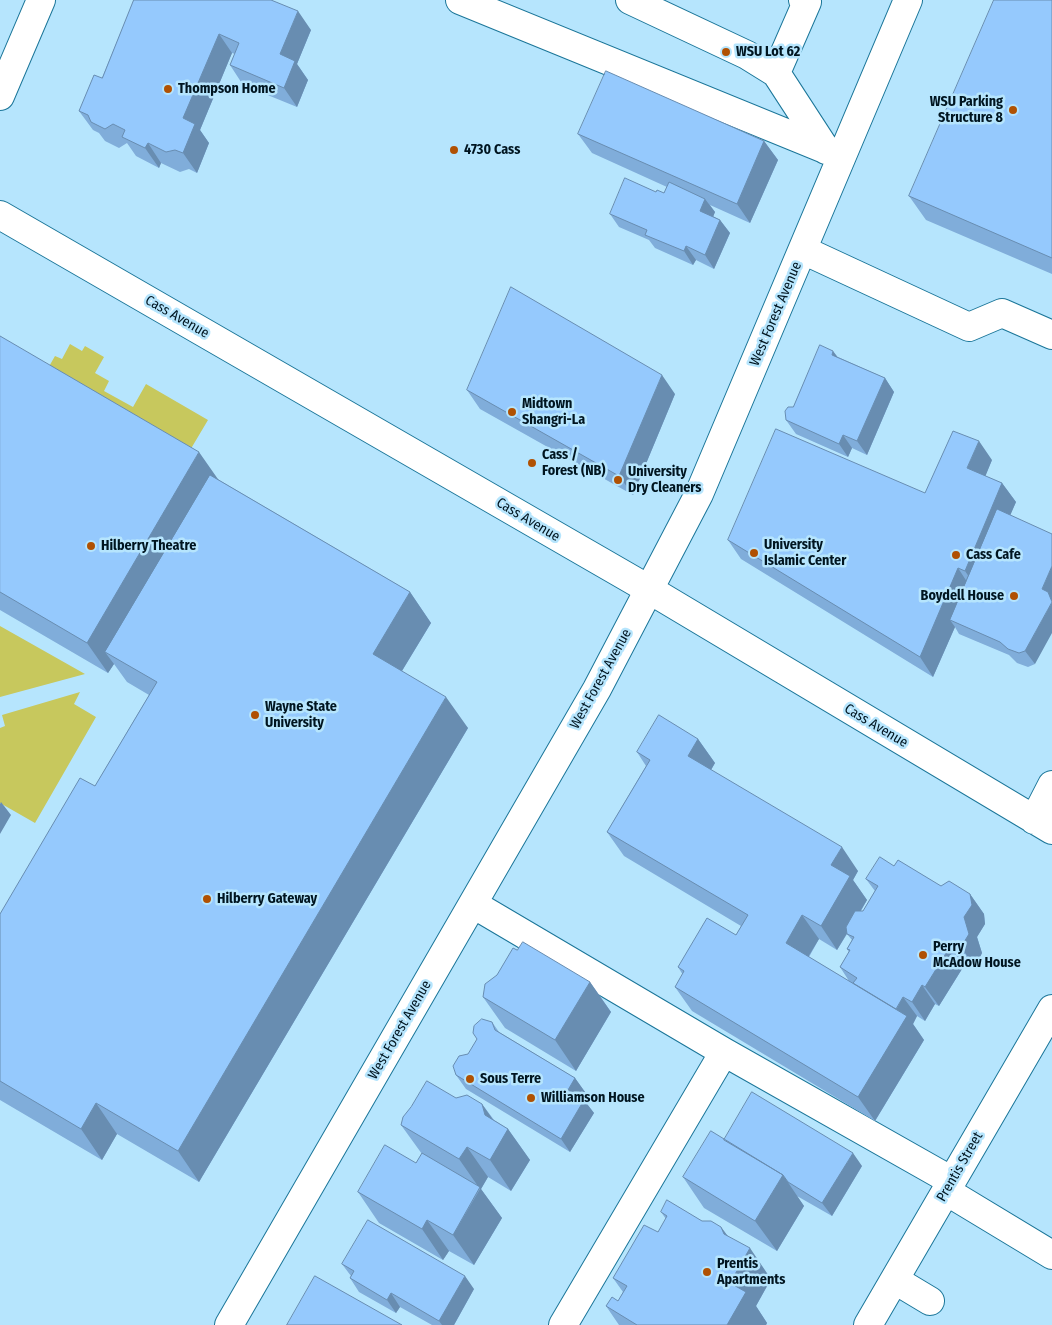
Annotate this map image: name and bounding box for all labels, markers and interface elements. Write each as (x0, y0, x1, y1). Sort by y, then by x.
place label: WSU Lot 62 (736, 44, 800, 60)
marker: WSU Lot 62 (720, 46, 732, 58)
place label: Thompson Home (178, 81, 275, 97)
marker: Thompson Home (162, 83, 174, 95)
place label: WSU Parking Structure 8 (930, 94, 1003, 126)
marker: WSU Parking Structure 8 (1007, 104, 1019, 116)
place label: 4730 Cass (464, 142, 520, 158)
marker: 4730 Cass (448, 144, 460, 156)
street label: West Forest Avenue (746, 259, 806, 369)
street label: Cass Avenue (142, 292, 212, 342)
place label: Midtown Shangri-La (522, 396, 585, 428)
marker: Midtown Shangri-La (506, 406, 518, 418)
place label: Cass / Forest (NB) (542, 447, 606, 480)
marker: Cass / Forest (NB) (526, 457, 538, 469)
place label: University Dry Cleaners (628, 464, 701, 497)
marker: University Dry Cleaners (612, 474, 624, 486)
street label: Cass Avenue (493, 495, 563, 545)
place label: University Islamic Center (764, 537, 846, 570)
place label: Hilberry Theatre (101, 538, 196, 554)
marker: Hilberry Theatre (85, 540, 97, 552)
marker: University Islamic Center (748, 547, 760, 559)
place label: Cass Cafe (966, 547, 1021, 563)
marker: Cass Cafe (950, 549, 962, 561)
place label: Boydell House (921, 588, 1004, 604)
marker: Boydell House (1008, 590, 1020, 602)
street label: West Forest Avenue (567, 626, 635, 732)
place label: Wayne State University (265, 699, 337, 732)
street label: Cass Avenue (841, 701, 911, 751)
marker: Wayne State University (249, 709, 261, 721)
place label: Hilberry Gateway (217, 891, 317, 907)
marker: Hilberry Gateway (201, 893, 213, 905)
place label: Perry McAdow House (933, 939, 1021, 972)
marker: Perry McAdow House (917, 949, 929, 961)
street label: West Forest Avenue (365, 978, 435, 1082)
place label: Sous Terre (480, 1071, 541, 1087)
marker: Sous Terre (464, 1073, 476, 1085)
place label: Williamson House (541, 1090, 645, 1106)
marker: Williamson House (525, 1092, 537, 1104)
street label: Prentis Street (933, 1129, 987, 1205)
place label: Prentis Apartments (717, 1256, 785, 1288)
marker: Prentis Apartments (701, 1266, 713, 1278)

